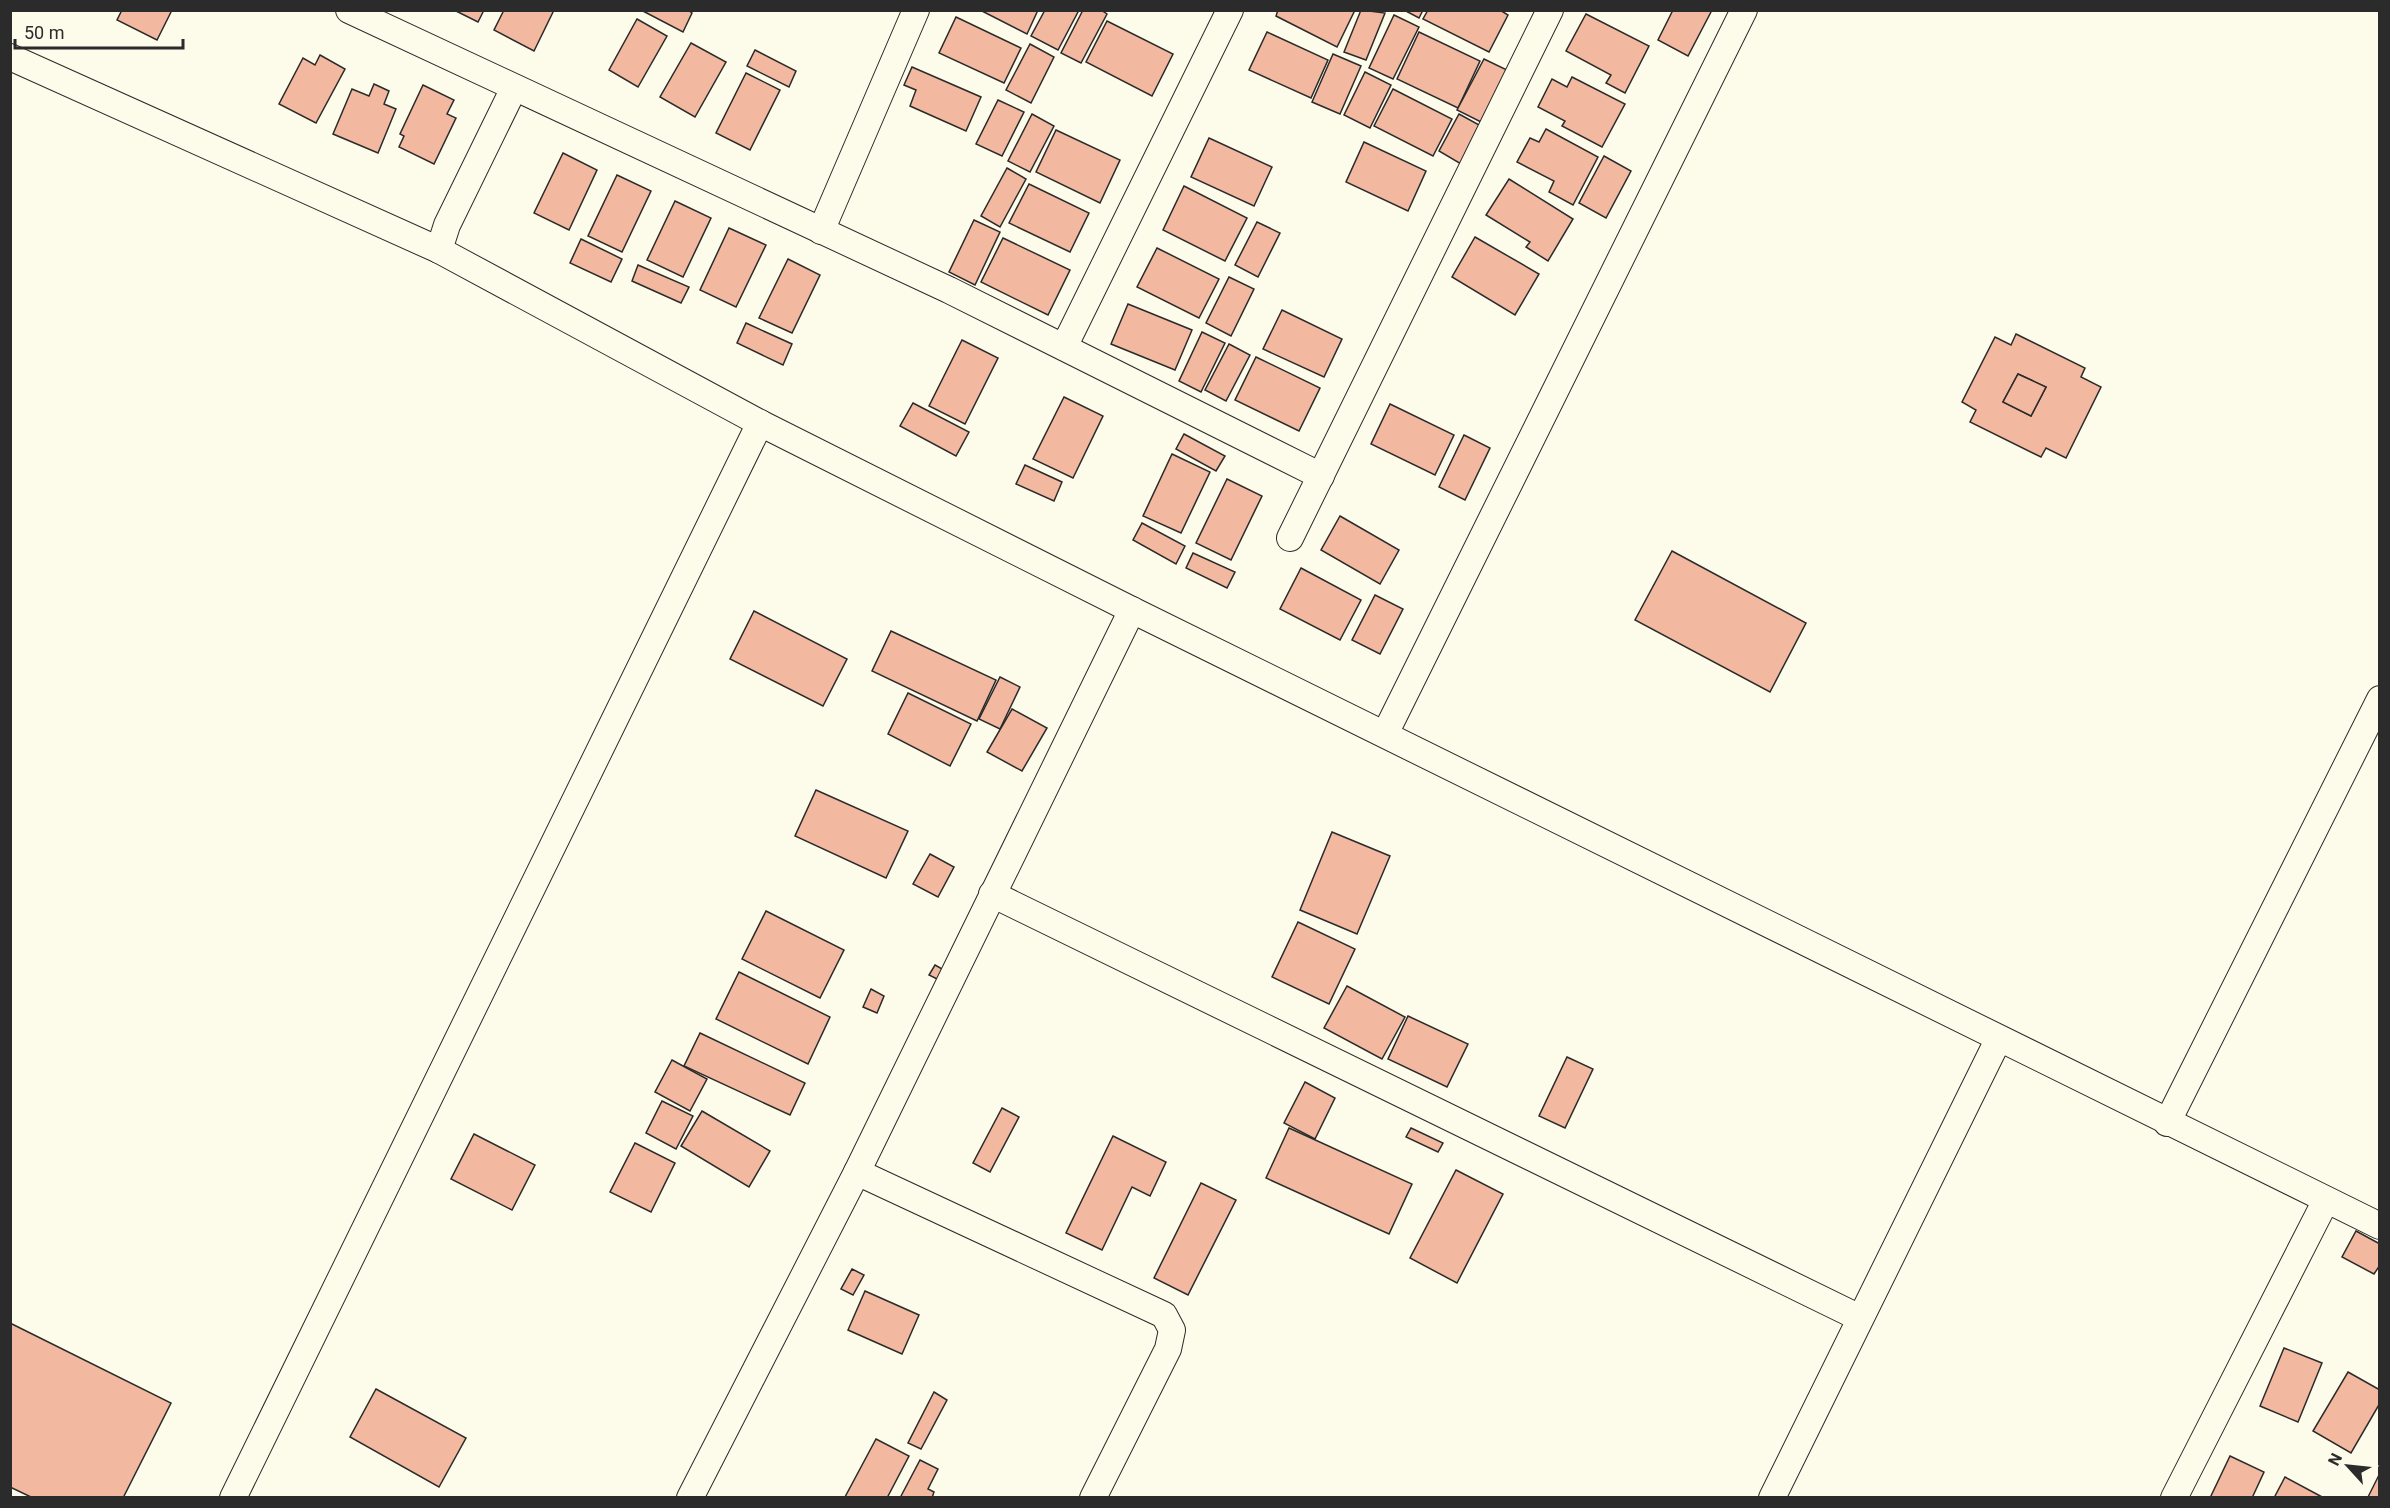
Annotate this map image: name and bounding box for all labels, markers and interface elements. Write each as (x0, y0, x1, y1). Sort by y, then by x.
scale bar (15, 12, 183, 50)
text: 50 m (24, 22, 64, 43)
north arrow (2318, 1436, 2378, 1496)
text: N (2324, 1450, 2346, 1469)

